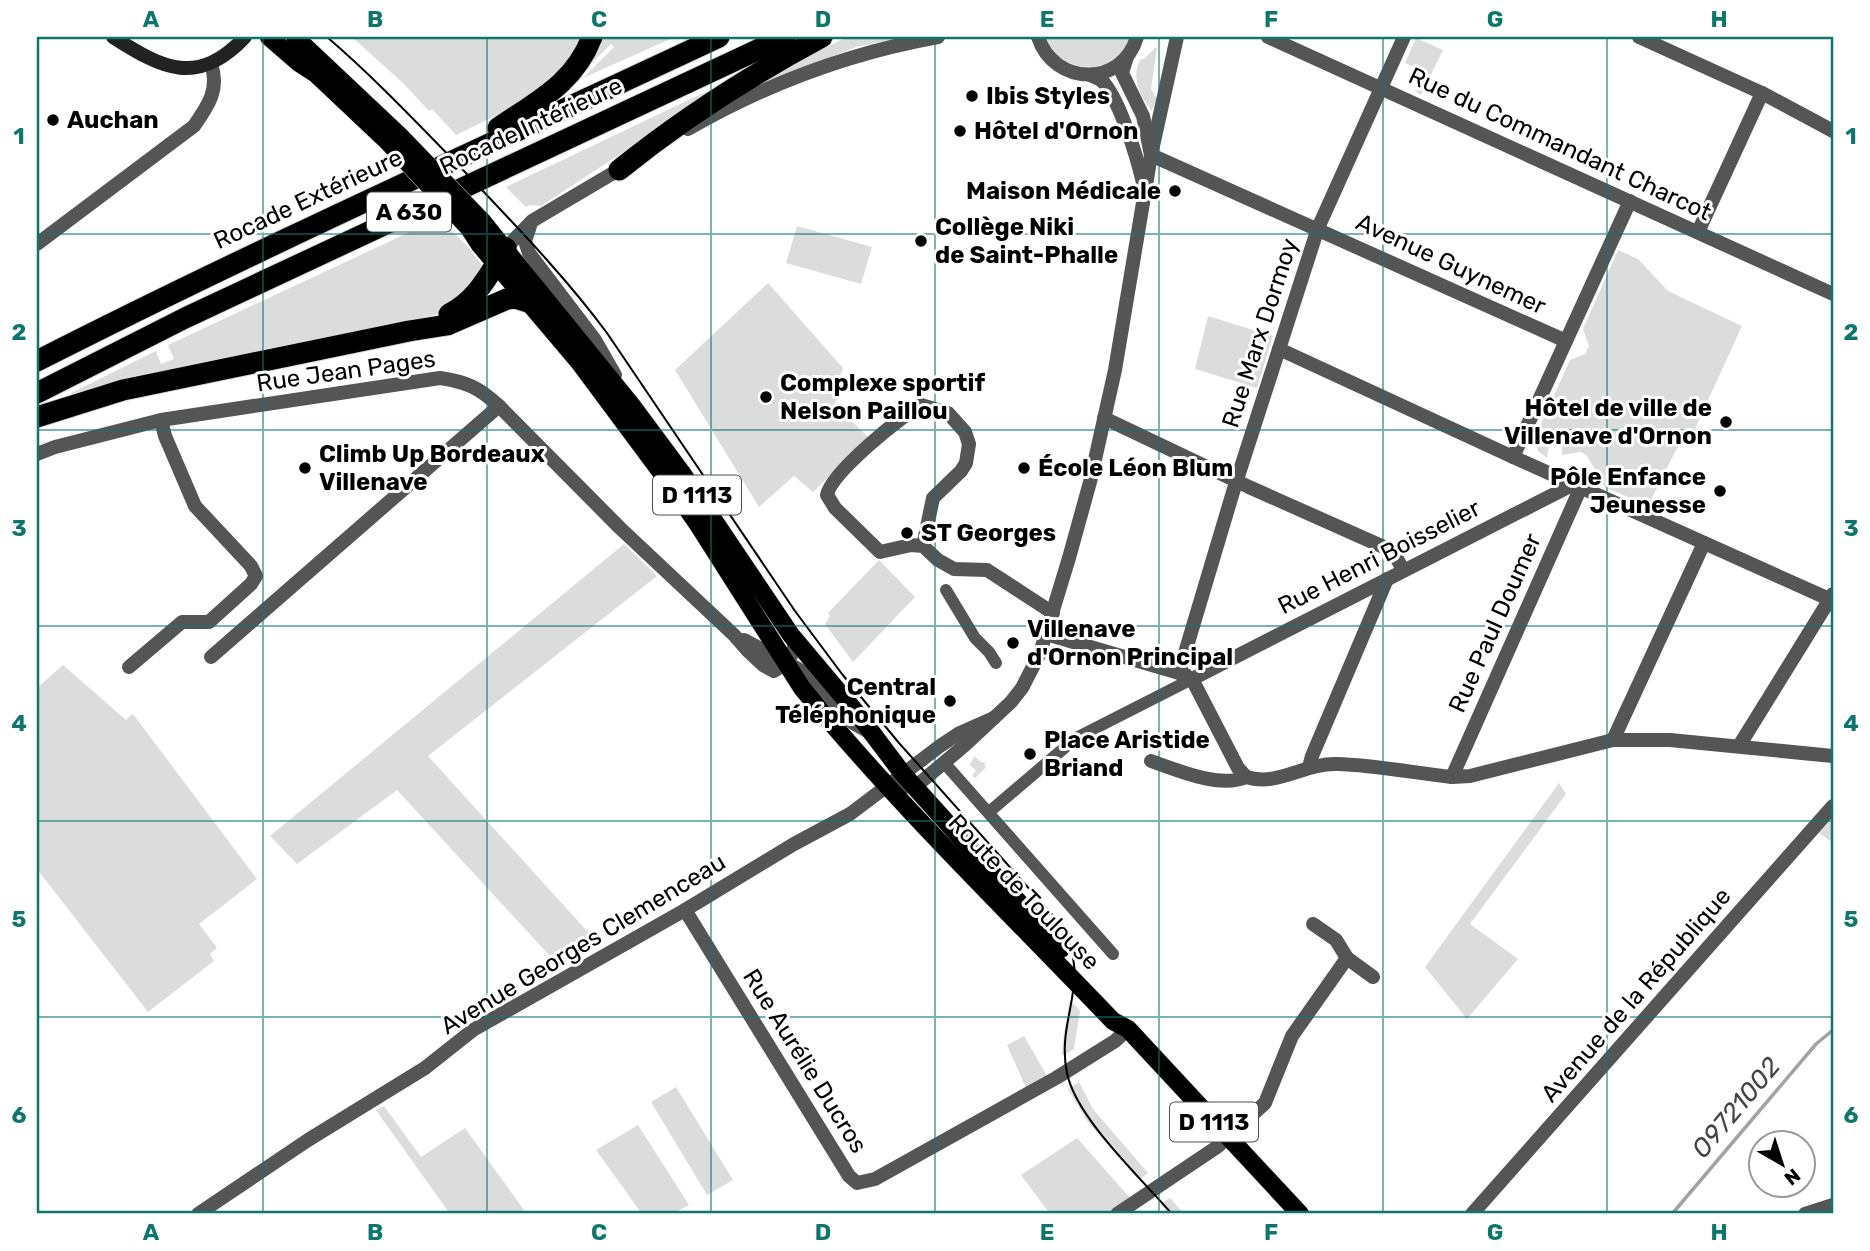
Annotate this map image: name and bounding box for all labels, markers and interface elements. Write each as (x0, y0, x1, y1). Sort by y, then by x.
text: A (143, 5, 160, 33)
text: B (367, 5, 383, 33)
text: C (591, 5, 607, 33)
text: D (815, 5, 831, 33)
text: E (1040, 5, 1054, 33)
text: F (1264, 5, 1278, 33)
text: G (1487, 5, 1503, 33)
text: H (1710, 5, 1728, 33)
street label: Rue du Commandant Charcot (1404, 61, 1716, 227)
street label: Rocade Intérieure (435, 71, 627, 181)
place label: Ibis Styles (986, 82, 1110, 110)
marker: Ibis Styles (964, 88, 980, 104)
place label: Auchan (67, 106, 159, 134)
marker: Auchan (45, 112, 61, 128)
place label: Hôtel d'Ornon (974, 117, 1138, 145)
text: 1 (13, 122, 25, 150)
text: 1 (1845, 122, 1857, 150)
marker: Hôtel d'Ornon (952, 123, 968, 139)
street label: Rocade Extérieure (209, 143, 407, 255)
place label: Maison Médicale (966, 177, 1161, 205)
marker: Maison Médicale (1167, 183, 1183, 199)
road number: A 630 (367, 192, 451, 232)
street label: Avenue Guynemer (1352, 208, 1550, 320)
place label: Collège Niki de Saint-Phalle (935, 213, 1118, 269)
marker: Collège Niki de Saint-Phalle (913, 233, 929, 249)
street label: Rue Marx Dormoy (1216, 235, 1304, 431)
text: 2 (12, 318, 26, 346)
text: 2 (1844, 318, 1858, 346)
street label: Rue Jean Pages (255, 345, 437, 397)
place label: Complexe sportif Nelson Paillou (780, 369, 985, 425)
marker: Complexe sportif Nelson Paillou (758, 389, 774, 405)
place label: Hôtel de ville de Villenave d'Ornon (1504, 394, 1712, 450)
marker: Hôtel de ville de Villenave d'Ornon (1718, 414, 1734, 430)
place label: Climb Up Bordeaux Villenave (319, 440, 545, 496)
place label: École Léon Blum (1038, 454, 1233, 482)
marker: Climb Up Bordeaux Villenave (297, 460, 313, 476)
marker: École Léon Blum (1016, 460, 1032, 476)
place label: Pôle Enfance Jeunesse (1550, 463, 1706, 519)
road number: D 1113 (653, 475, 741, 514)
marker: Pôle Enfance Jeunesse (1712, 483, 1728, 499)
street label: Rue Henri Boisselier (1273, 494, 1485, 620)
text: 3 (11, 514, 27, 542)
text: 3 (1843, 514, 1859, 542)
place label: ST Georges (921, 519, 1056, 547)
marker: ST Georges (899, 525, 915, 541)
street label: Rue Paul Doumer (1443, 529, 1547, 717)
place label: Villenave d'Ornon Principal (1027, 615, 1233, 671)
marker: Villenave d'Ornon Principal (1005, 635, 1021, 651)
place label: Central Téléphonique (775, 673, 936, 729)
marker: Central Téléphonique (942, 693, 958, 709)
text: 4 (11, 709, 27, 737)
text: 4 (1843, 709, 1859, 737)
place label: Place Aristide Briand (1044, 726, 1210, 782)
marker: Place Aristide Briand (1022, 746, 1038, 762)
street label: Route de Toulouse (943, 809, 1105, 975)
street label: Avenue Georges Clemenceau (436, 848, 730, 1040)
street label: Avenue de la République (1535, 882, 1737, 1108)
text: 5 (12, 905, 27, 933)
text: 5 (1844, 905, 1859, 933)
street label: Rue Aurélie Ducros (737, 964, 873, 1158)
water label: O9721002 (1685, 1051, 1787, 1164)
text: 6 (12, 1101, 27, 1129)
text: 6 (1844, 1101, 1859, 1129)
road number: D 1113 (1170, 1102, 1258, 1142)
north arrow (1748, 1128, 1818, 1198)
text: N (1780, 1164, 1805, 1190)
text: A (143, 1218, 160, 1246)
text: B (367, 1218, 383, 1246)
text: C (591, 1218, 607, 1246)
text: D (815, 1218, 831, 1246)
text: E (1040, 1218, 1054, 1246)
text: F (1264, 1218, 1278, 1246)
text: G (1487, 1218, 1503, 1246)
text: H (1710, 1218, 1728, 1246)

